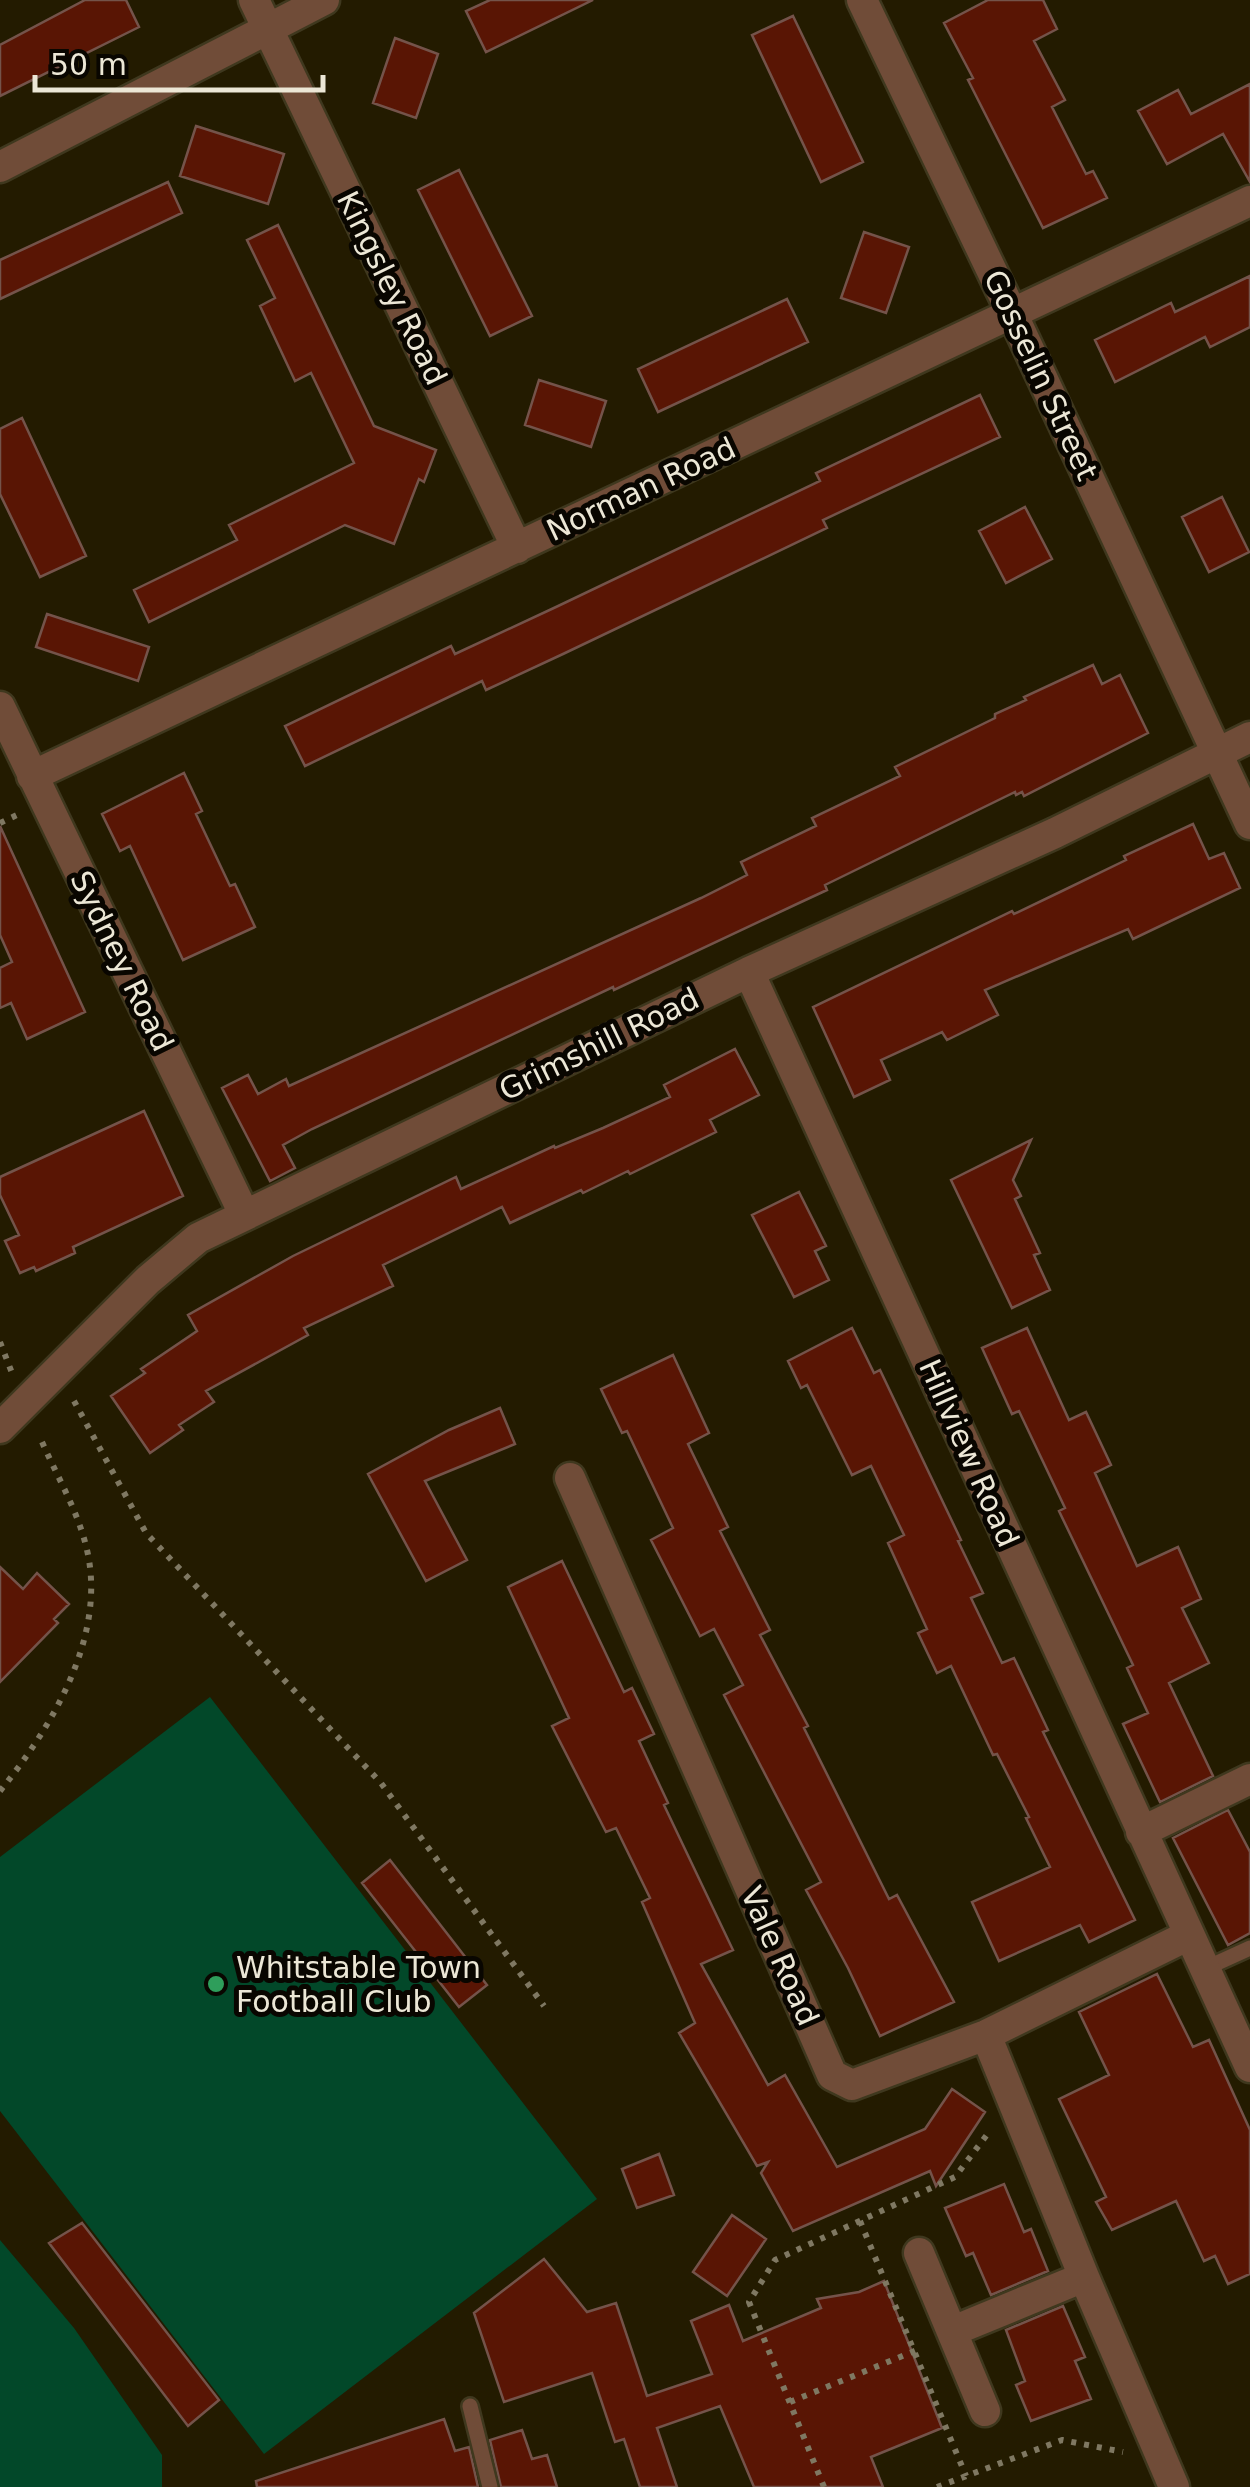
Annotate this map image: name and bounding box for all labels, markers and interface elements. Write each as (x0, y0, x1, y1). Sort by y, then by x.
scale bar (35, 30, 322, 92)
text: 50 m (50, 47, 127, 82)
street label: Kingsley Road (330, 185, 454, 391)
street label: Gosselin Street (977, 264, 1105, 486)
street label: Norman Road (541, 430, 741, 548)
street label: Sydney Road (63, 865, 181, 1057)
street label: Grimshill Road (494, 981, 704, 1107)
street label: Hillview Road (912, 1354, 1026, 1552)
street label: Vale Road (734, 1881, 826, 2031)
place label: Whitstable Town Football Club (236, 1950, 481, 2019)
marker: Whitstable Town Football Club (205, 1973, 227, 1995)

